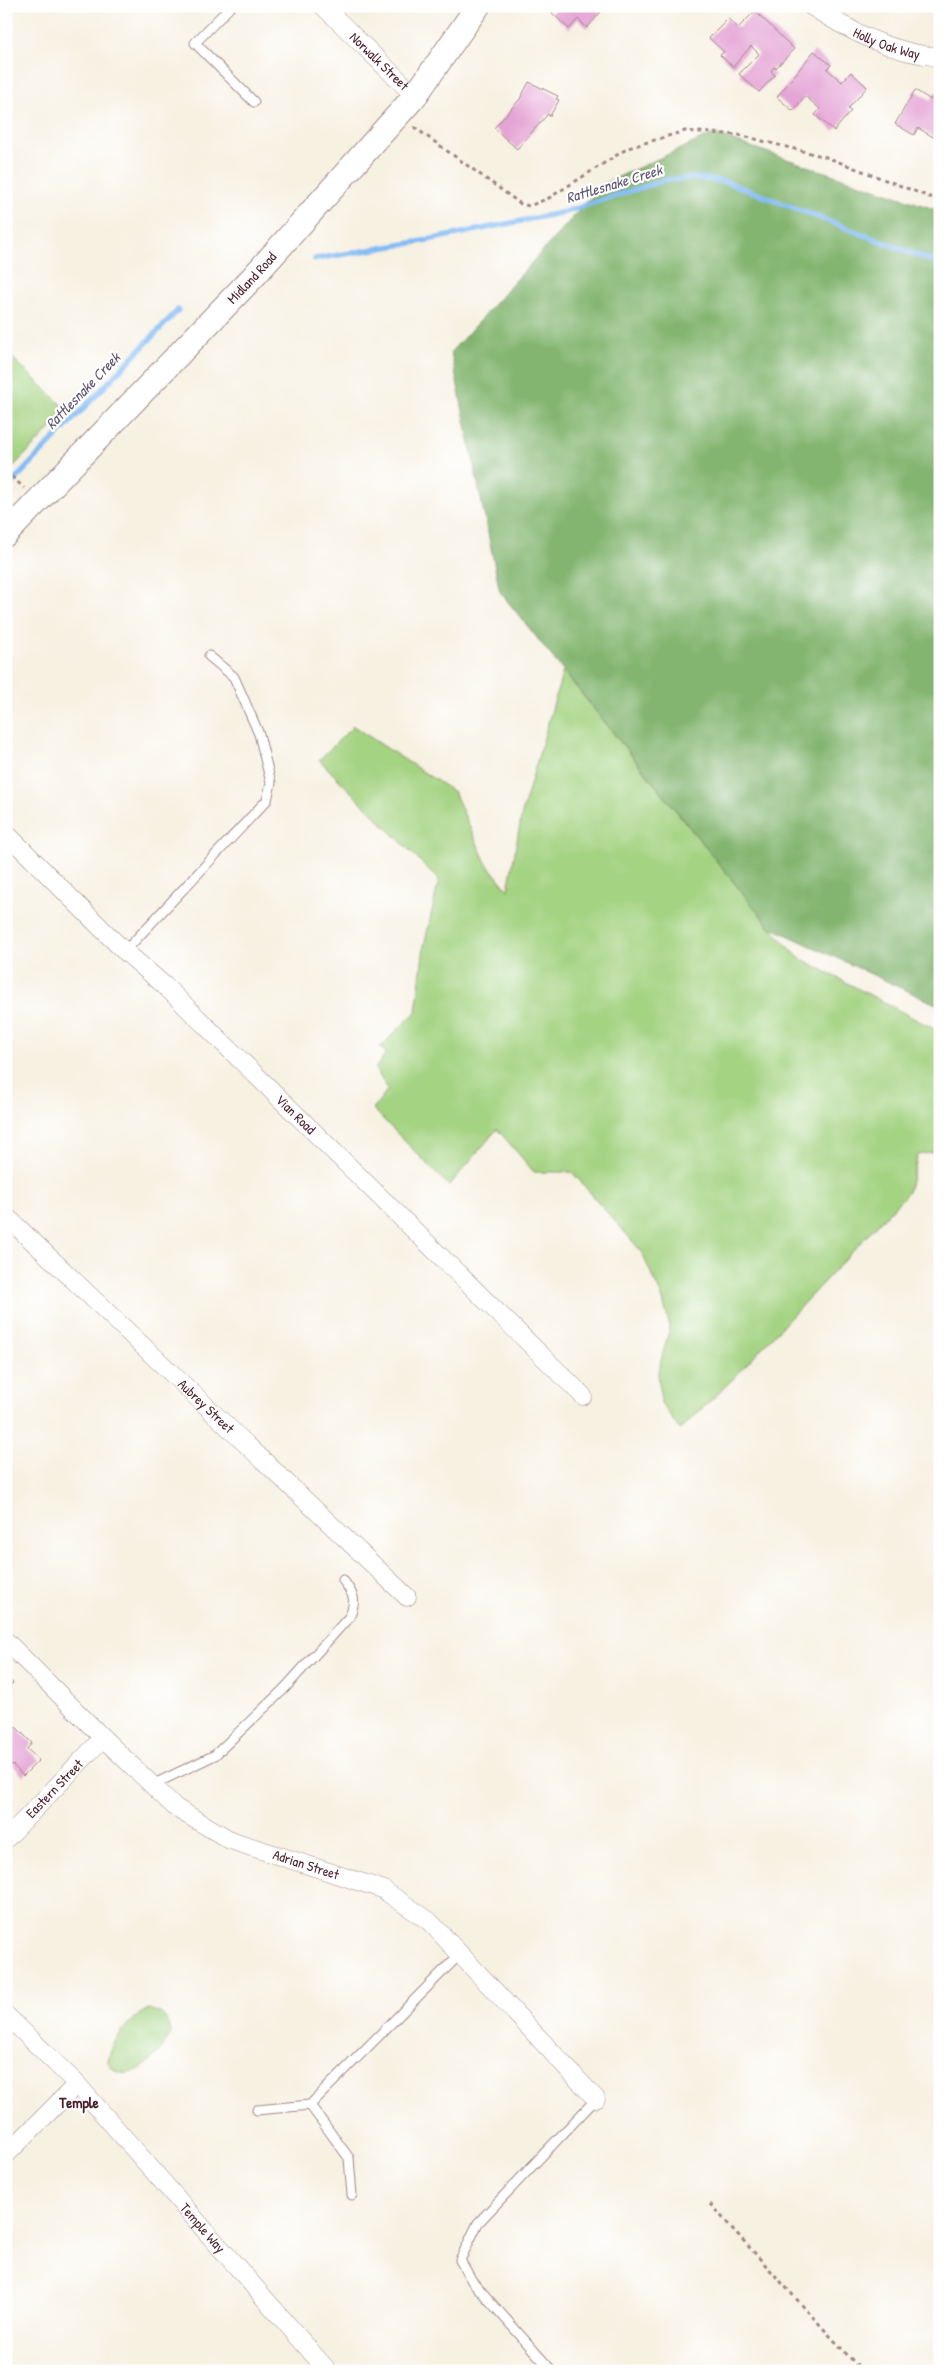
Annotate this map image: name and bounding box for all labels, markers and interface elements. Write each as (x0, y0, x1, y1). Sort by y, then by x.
street label: Holly Oak Way (850, 22, 922, 64)
street label: Norwalk Street (346, 28, 414, 94)
water label: Rattlesnake Creek (563, 158, 666, 208)
street label: Midland Road (223, 247, 281, 307)
water label: Rattlesnake Creek (41, 346, 126, 434)
street label: Vian Road (272, 1090, 321, 1138)
street label: Aubrey Street (174, 1374, 239, 1437)
street label: Eastern Street (21, 1754, 87, 1822)
street label: Adrian Street (271, 1844, 342, 1884)
district label: Temple (58, 2092, 99, 2114)
street label: Temple Way (176, 2198, 230, 2257)

